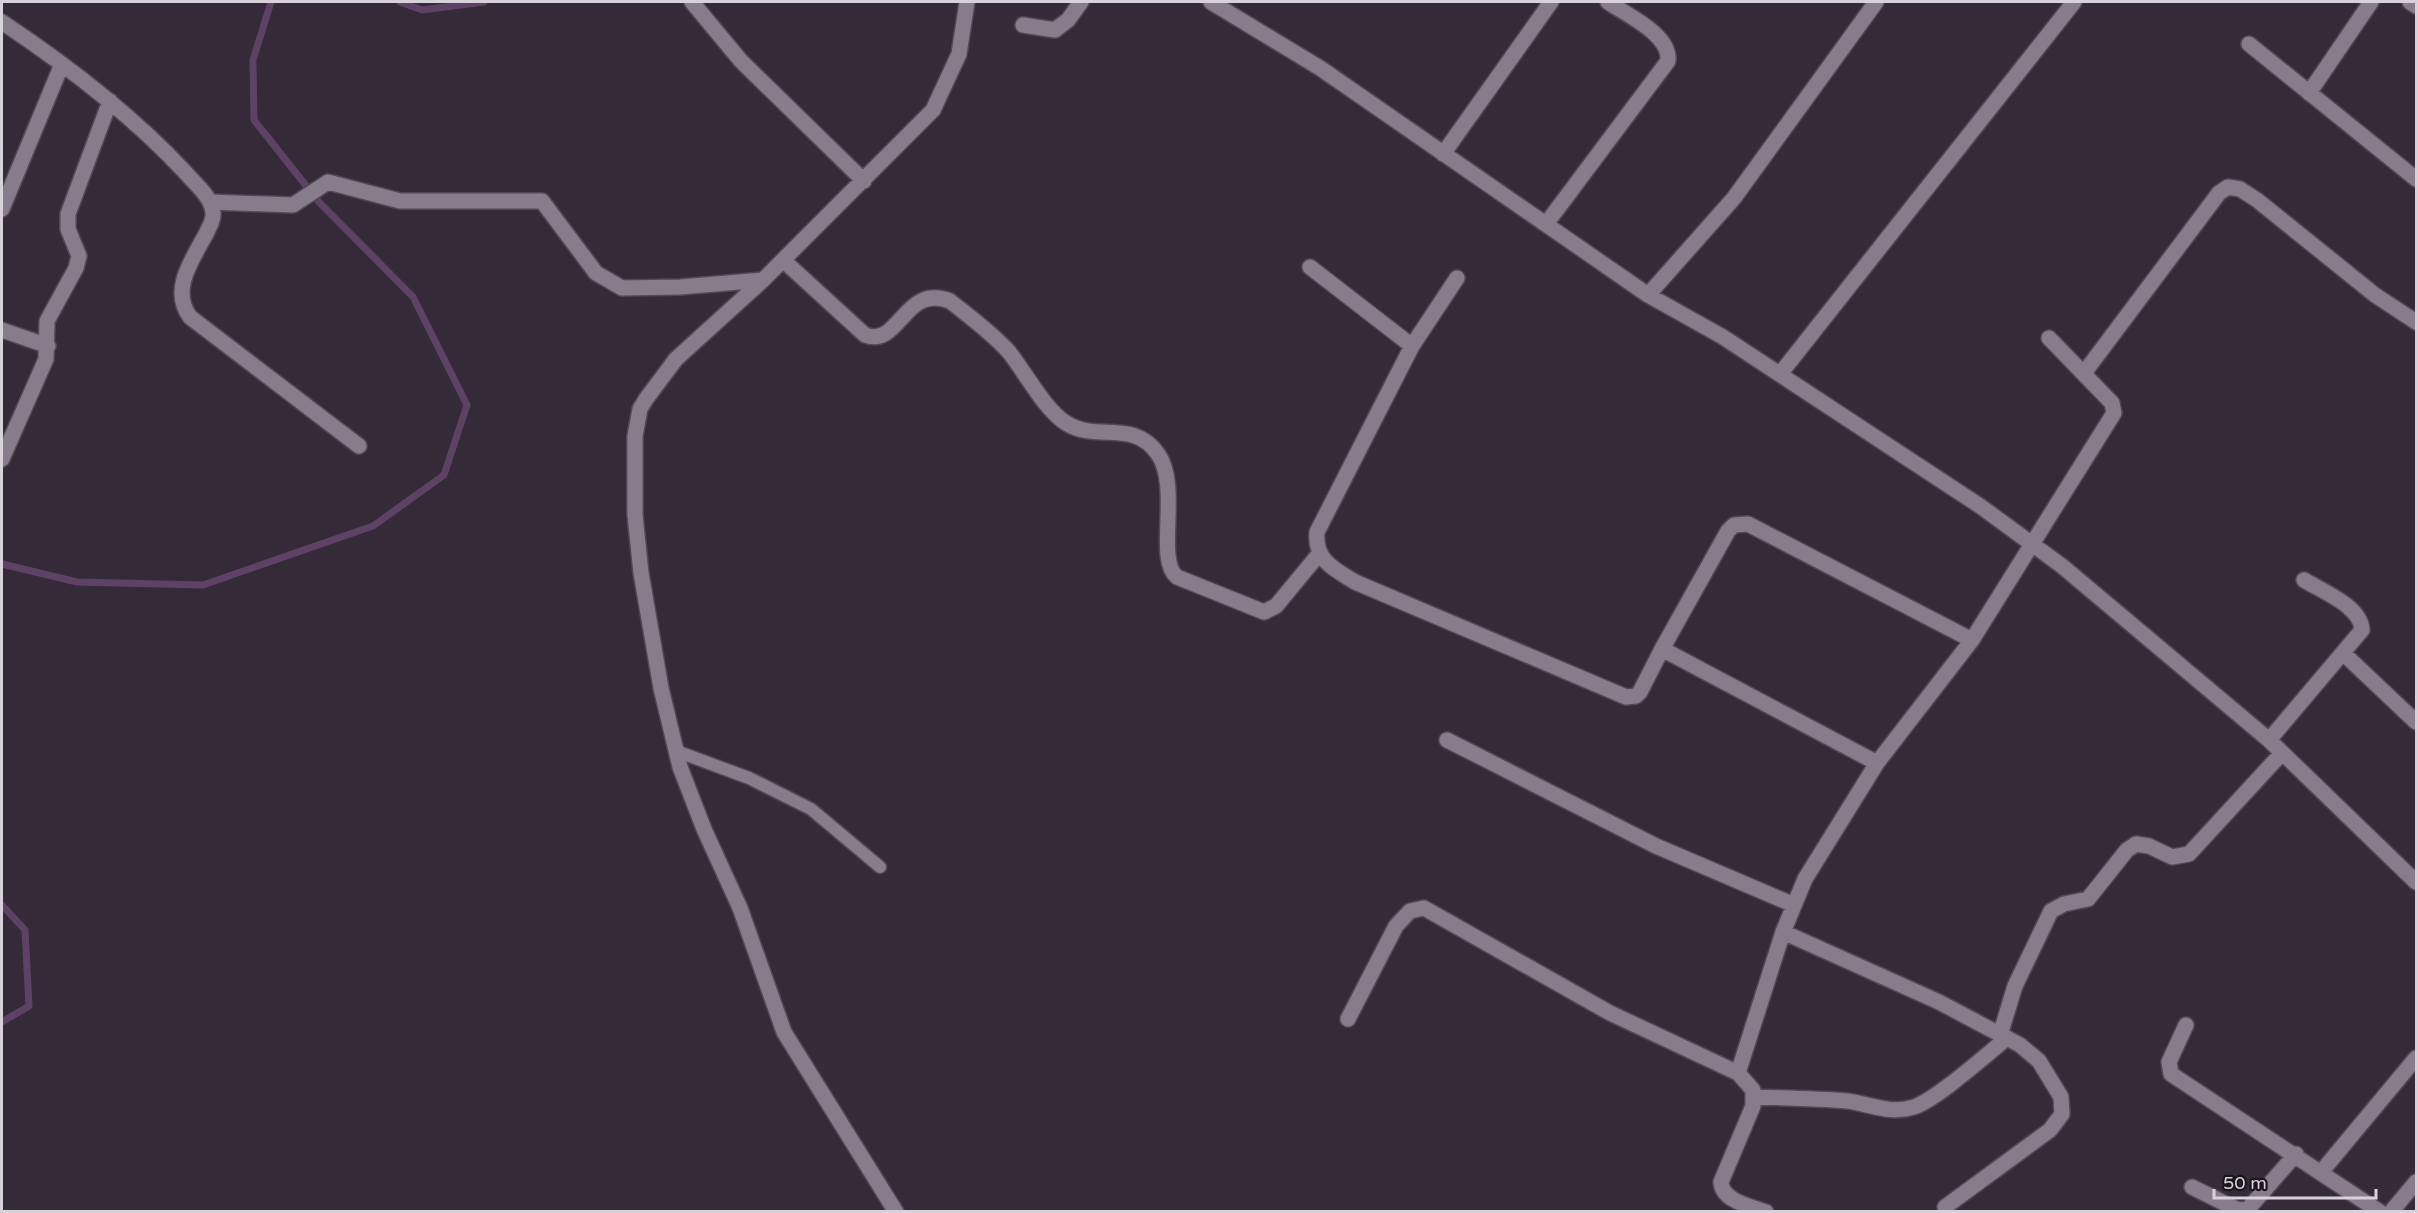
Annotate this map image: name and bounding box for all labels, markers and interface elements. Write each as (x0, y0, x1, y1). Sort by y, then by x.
scale bar (2214, 1162, 2376, 1200)
text: 50 m (2223, 1172, 2267, 1194)

